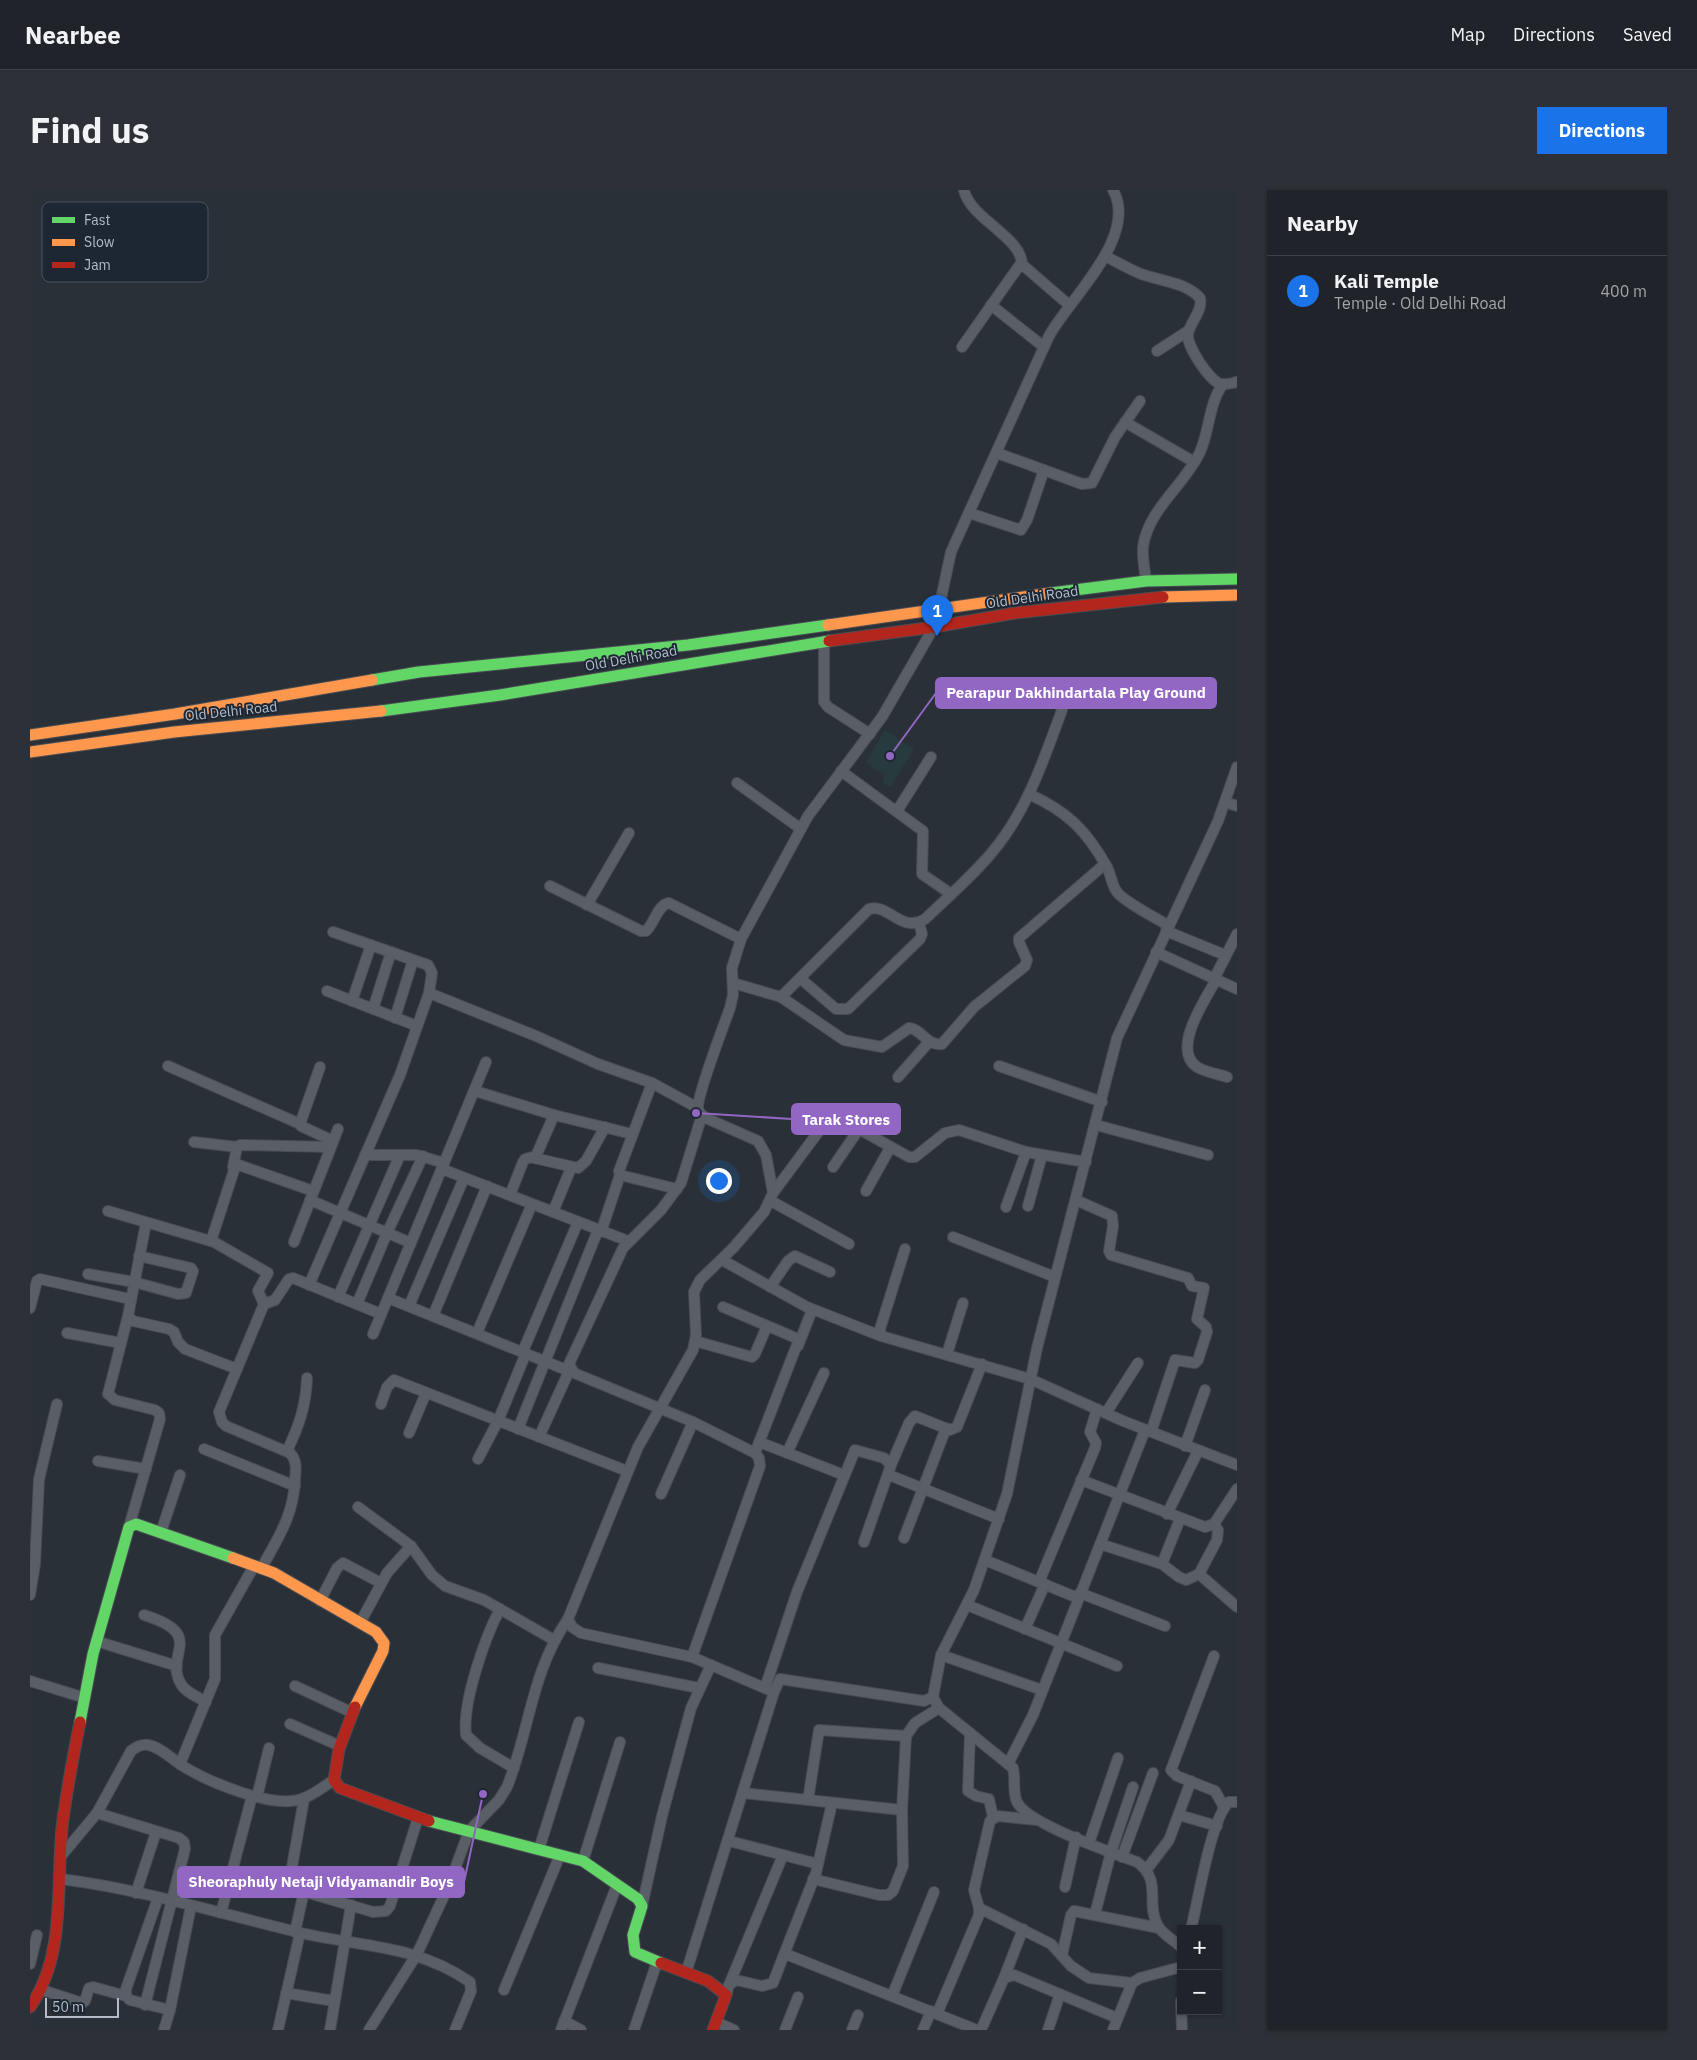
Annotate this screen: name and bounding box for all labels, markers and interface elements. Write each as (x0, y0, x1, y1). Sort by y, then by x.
text: Nearbee (25, 19, 121, 51)
text: Map (1450, 23, 1485, 46)
text: Directions (1513, 23, 1595, 46)
text: Saved (1623, 23, 1672, 46)
text: Find us (30, 107, 149, 153)
button: Directions (1537, 107, 1667, 154)
legend (42, 202, 208, 282)
text: Nearby (1287, 209, 1358, 237)
text: Fast (84, 211, 110, 229)
text: Slow (84, 233, 115, 251)
text: Jam (84, 256, 111, 274)
text: Kali Temple (1334, 269, 1439, 293)
text: 1 (1298, 281, 1308, 301)
text: 400 m (1600, 281, 1647, 301)
text: Temple · Old Delhi Road (1334, 293, 1506, 313)
street label: Old Delhi Road (985, 582, 1079, 612)
pin: 1 (921, 595, 953, 636)
street label: Old Delhi Road (584, 641, 678, 675)
callout: Pearapur Dakhindartala Play Ground (936, 678, 1216, 708)
text: Pearapur Dakhindartala Play Ground (946, 683, 1206, 702)
street label: Old Delhi Road (184, 697, 278, 725)
callout: Tarak Stores (792, 1104, 900, 1134)
text: Tarak Stores (802, 1110, 891, 1129)
your location (706, 1168, 732, 1194)
callout: Sheoraphuly Netaji Vidyamandir Boys (178, 1867, 464, 1897)
text: Sheoraphuly Netaji Vidyamandir Boys (188, 1872, 454, 1891)
map controls (1177, 1925, 1222, 2015)
button: + (1177, 1925, 1222, 1970)
button: − (1177, 1970, 1222, 2015)
scale bar (45, 1995, 119, 2018)
text: 50 m (52, 1998, 84, 2016)

